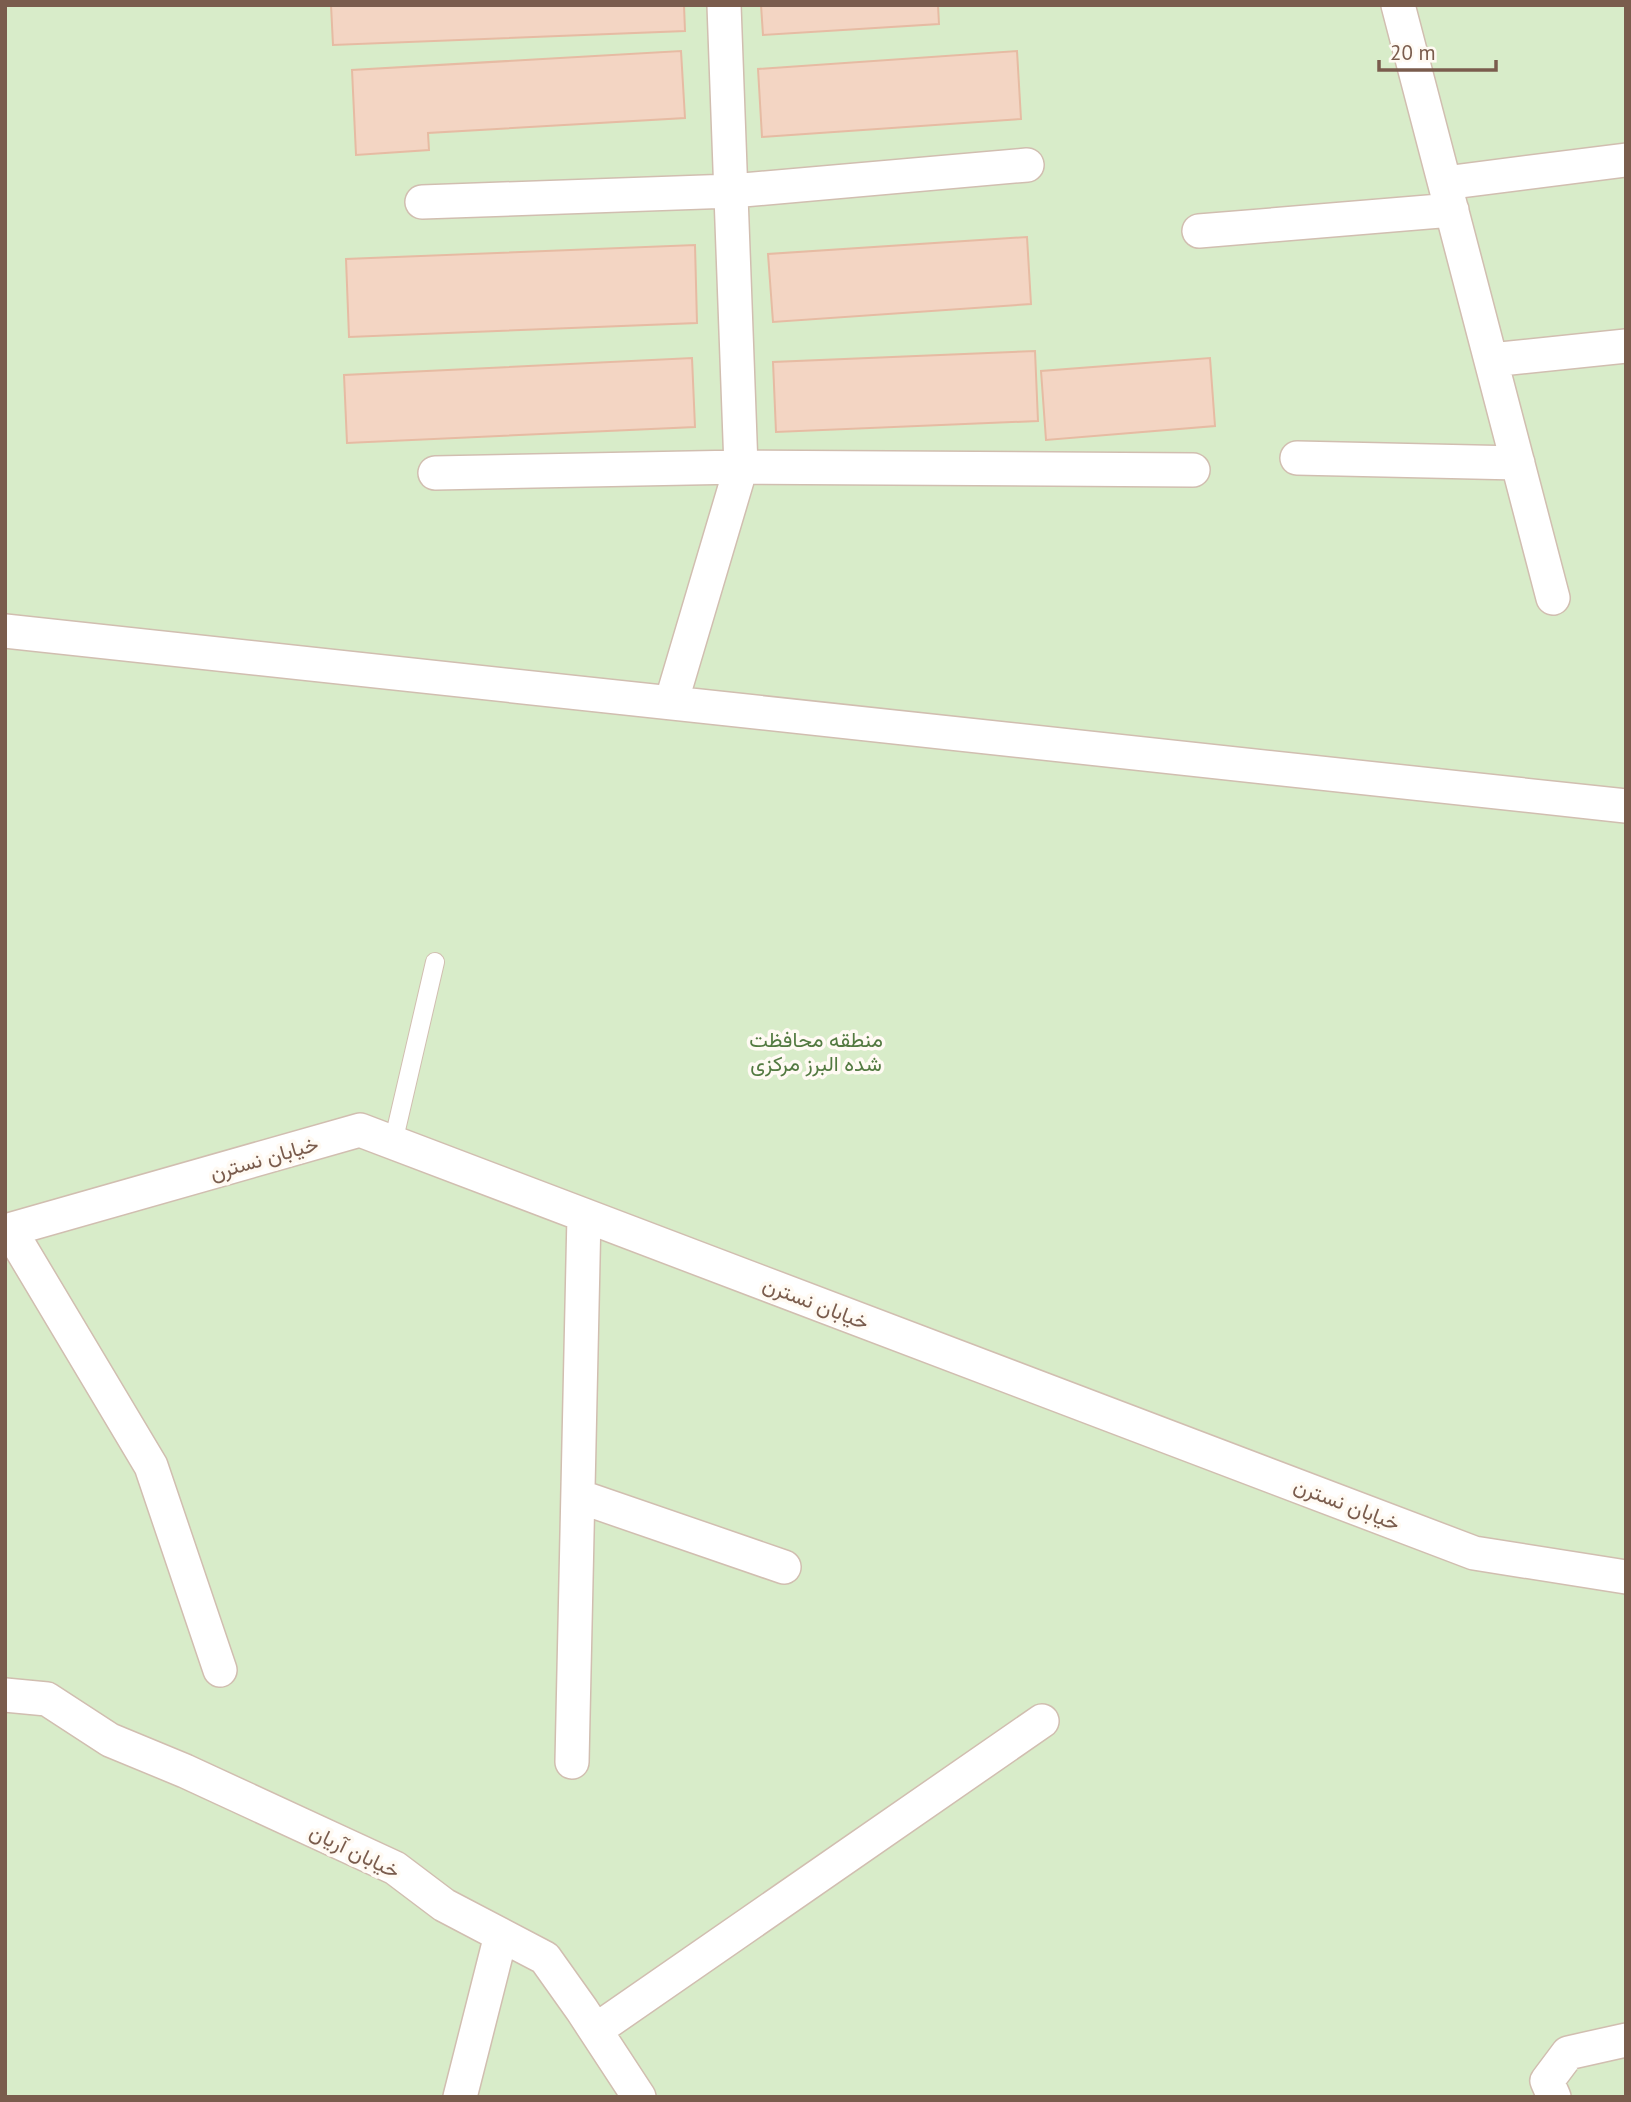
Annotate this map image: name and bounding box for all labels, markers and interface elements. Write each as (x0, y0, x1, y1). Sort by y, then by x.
scale bar (1379, 28, 1496, 72)
text: 20 m (1390, 39, 1436, 66)
park label: منطقه محافظت شده البرز مرکزی (749, 1026, 883, 1077)
street label: خیابان نسترن (207, 1130, 321, 1186)
street label: خیابان نسترن (759, 1270, 873, 1336)
street label: خیابان نسترن (1290, 1471, 1404, 1537)
street label: خیابان آریان (305, 1818, 405, 1884)

